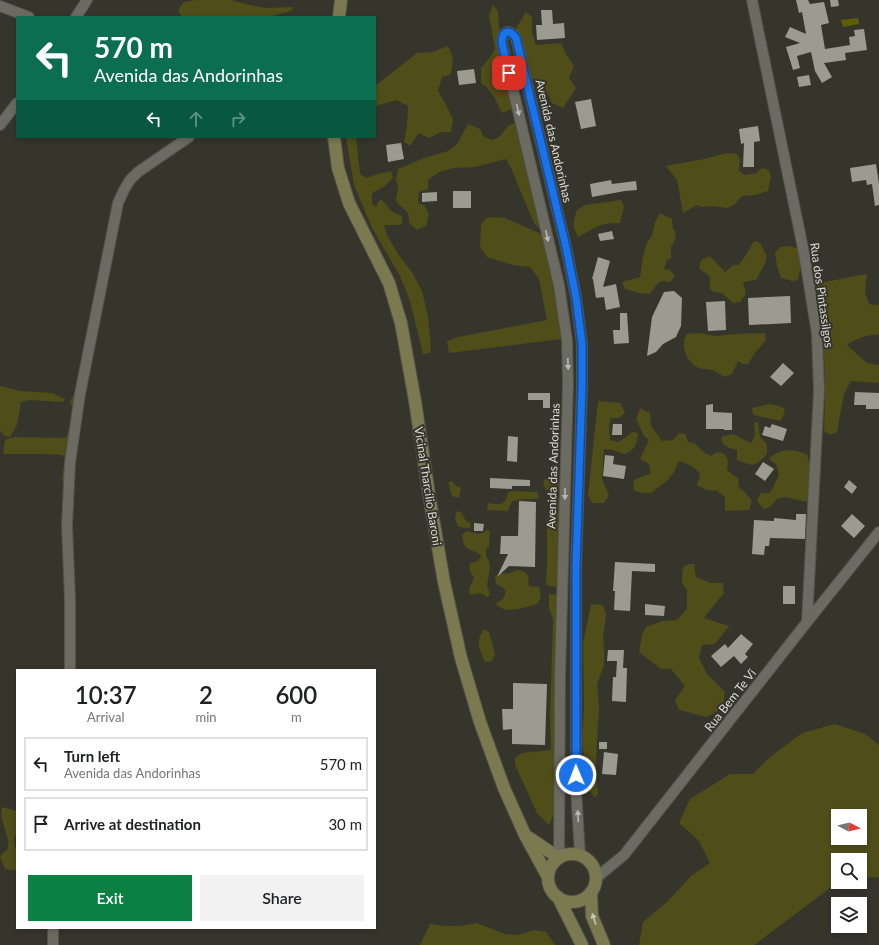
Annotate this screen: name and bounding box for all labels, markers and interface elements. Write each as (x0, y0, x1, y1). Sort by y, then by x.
text: 570 m (94, 30, 173, 64)
icon: left (28, 32, 80, 84)
pin (492, 56, 526, 90)
icon: arrive (498, 62, 520, 84)
text: Avenida das Andorinhas (94, 64, 283, 86)
street label: Avenida das Andorinhas (533, 78, 575, 204)
one-way arrow (515, 104, 521, 116)
icon: left (143, 108, 165, 130)
icon: ahead (185, 108, 207, 130)
icon: right (227, 108, 249, 130)
one-way arrow (545, 230, 551, 243)
street label: Rua dos Pintassilgos (807, 241, 837, 349)
one-way arrow (564, 358, 571, 370)
street label: Avenida das Andorinhas (543, 403, 563, 529)
street label: Vicinal Tharcílio Baroni (411, 426, 445, 547)
one-way arrow (562, 488, 568, 501)
street label: Rua Bem Te Vi (701, 666, 759, 734)
text: 10:37 (75, 680, 137, 709)
text: 2 (199, 680, 213, 709)
text: 600 (275, 680, 317, 709)
text: Arrival (87, 709, 124, 725)
text: min (195, 709, 217, 725)
text: m (291, 709, 302, 725)
text: Turn left (64, 747, 120, 765)
icon: left (30, 753, 52, 775)
position arrow (555, 754, 597, 796)
text: 570 m (320, 755, 362, 773)
text: Avenida das Andorinhas (64, 765, 201, 781)
north arrow (831, 809, 867, 845)
map controls (831, 809, 867, 933)
one-way arrow (574, 810, 581, 822)
icon: arrive (30, 813, 52, 835)
text: Arrive at destination (64, 815, 201, 833)
text: 30 m (328, 815, 362, 833)
button: search (831, 853, 867, 889)
button: Exit (28, 875, 192, 921)
button: Share (200, 875, 364, 921)
button: layers (831, 897, 867, 933)
one-way arrow (590, 913, 596, 925)

